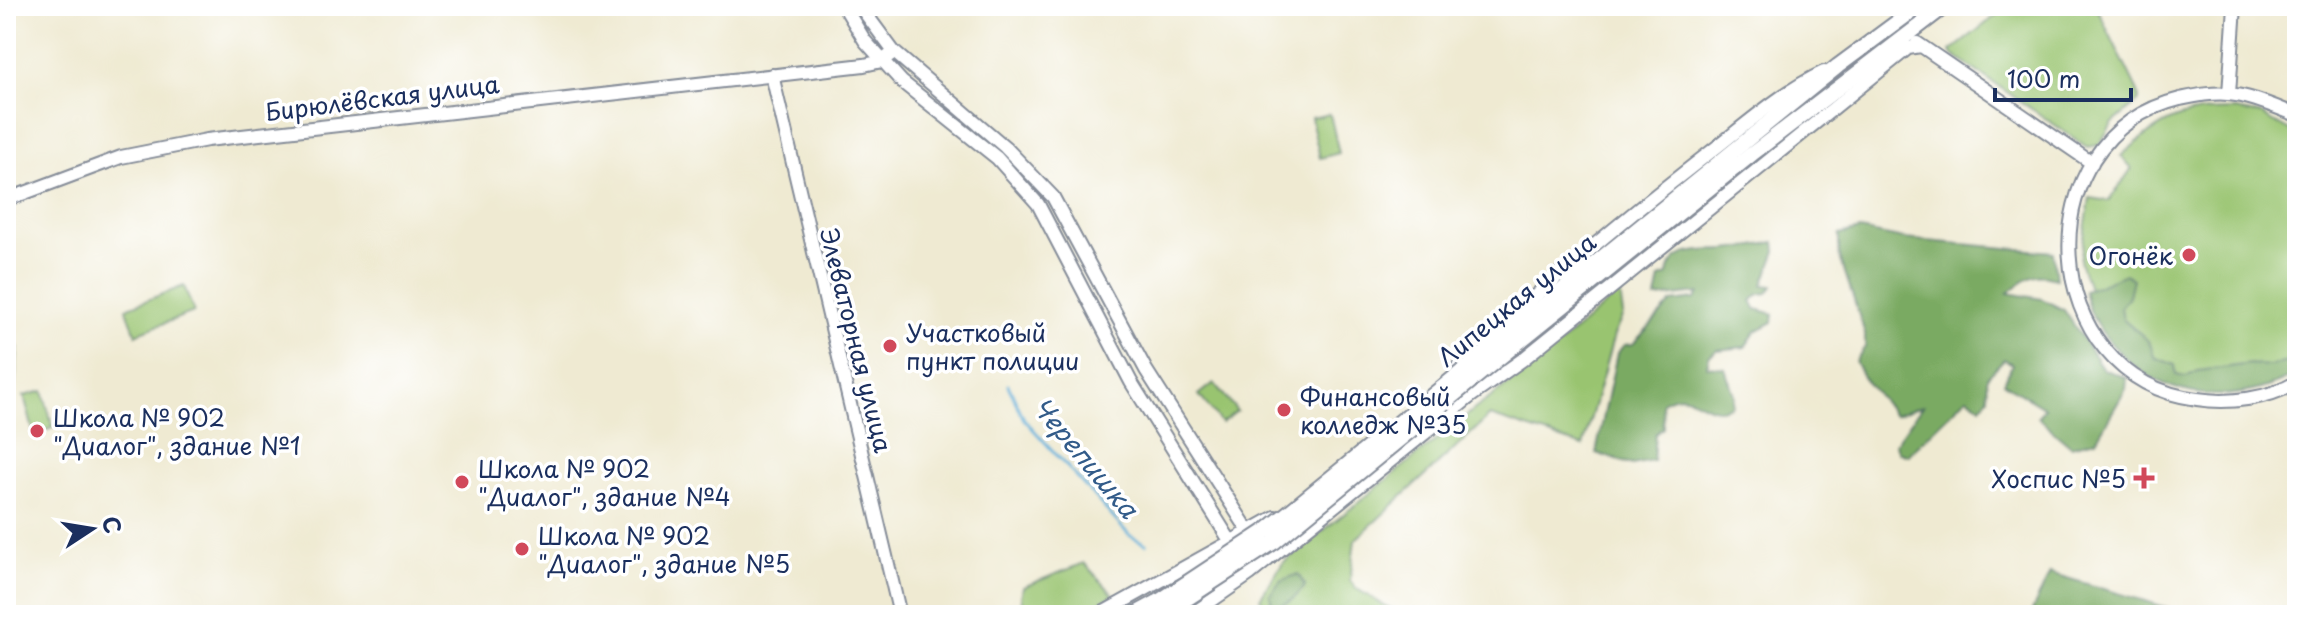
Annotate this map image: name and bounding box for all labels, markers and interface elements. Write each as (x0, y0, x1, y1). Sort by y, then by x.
scale bar (1995, 52, 2131, 102)
text: 100 m (2007, 60, 2080, 96)
street label: Бирюлёвская улица (263, 65, 501, 129)
street label: Элеваторная улица (812, 224, 902, 456)
street label: Липецкая улица (1429, 224, 1603, 374)
place label: Огонёк (2089, 237, 2174, 273)
marker: Огонёк (2180, 246, 2198, 264)
place label: Участковый пункт полиции (906, 314, 1079, 378)
marker: Участковый пункт полиции (881, 337, 899, 355)
place label: Финансовый колледж №35 (1300, 378, 1466, 442)
water label: Черепишка (1024, 388, 1149, 527)
place label: Школа № 902 "Диалог", здание №1 (53, 399, 301, 463)
marker: Финансовый колледж №35 (1275, 401, 1293, 419)
marker: Школа № 902 "Диалог", здание №1 (28, 422, 46, 440)
place label: Школа № 902 "Диалог", здание №4 (478, 450, 731, 514)
place label: Хоспис №5 (1991, 460, 2126, 496)
marker: Хоспис №5 (2133, 467, 2155, 489)
marker: Школа № 902 "Диалог", здание №4 (453, 473, 471, 491)
north arrow (52, 489, 132, 569)
text: С (95, 513, 131, 536)
place label: Школа № 902 "Диалог", здание №5 (538, 517, 790, 581)
marker: Школа № 902 "Диалог", здание №5 (513, 540, 531, 558)

